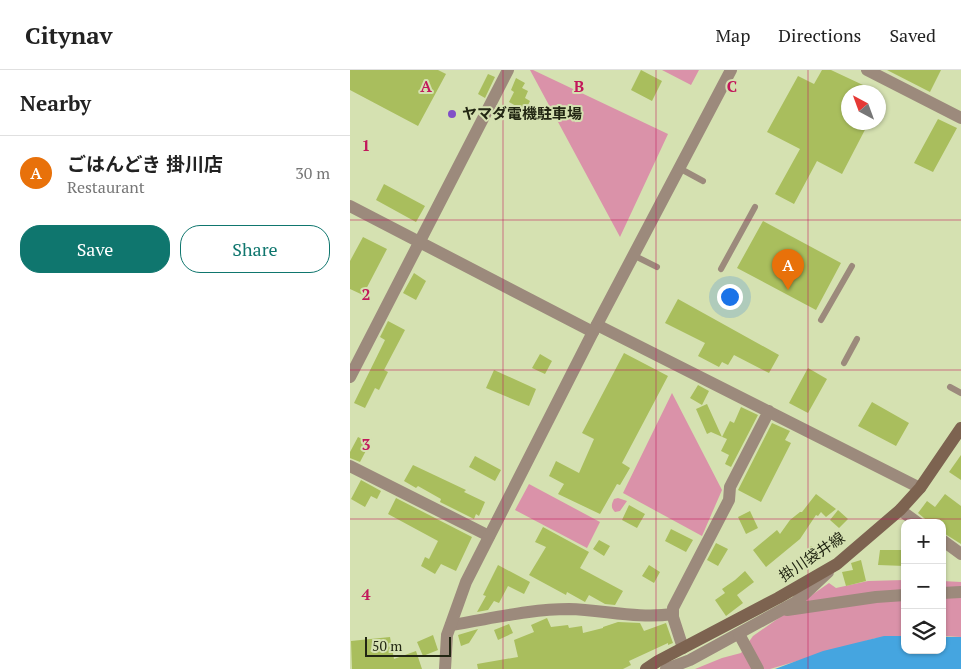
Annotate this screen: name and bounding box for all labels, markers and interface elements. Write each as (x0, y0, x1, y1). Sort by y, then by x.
text: Citynav (25, 19, 112, 51)
text: Map (715, 23, 750, 47)
text: Directions (778, 23, 861, 47)
text: Saved (889, 23, 936, 47)
text: A (420, 75, 432, 97)
text: B (574, 75, 584, 97)
text: C (727, 75, 737, 97)
north arrow (841, 85, 886, 130)
text: Nearby (20, 89, 91, 117)
place label: ヤマダ電機駐車場 (462, 103, 582, 123)
marker: ヤマダ電機駐車場 (446, 108, 458, 120)
text: 1 (361, 134, 371, 156)
text: ごはんどき 掛川店 (67, 151, 223, 176)
text: A (30, 162, 42, 184)
text: 30 m (295, 162, 330, 184)
text: Restaurant (67, 176, 145, 198)
button: Save (20, 225, 170, 273)
button: Share (180, 225, 330, 273)
pin: A (772, 249, 804, 290)
text: 2 (361, 283, 371, 305)
your location (717, 284, 743, 310)
text: 3 (361, 433, 371, 455)
map controls (901, 519, 946, 654)
button: + (901, 519, 946, 564)
street label: 掛川袋井線 (775, 527, 848, 585)
button: − (901, 564, 946, 609)
text: 4 (361, 583, 371, 605)
button: layers (901, 609, 946, 654)
scale bar (365, 634, 451, 657)
text: 50 m (372, 636, 402, 655)

